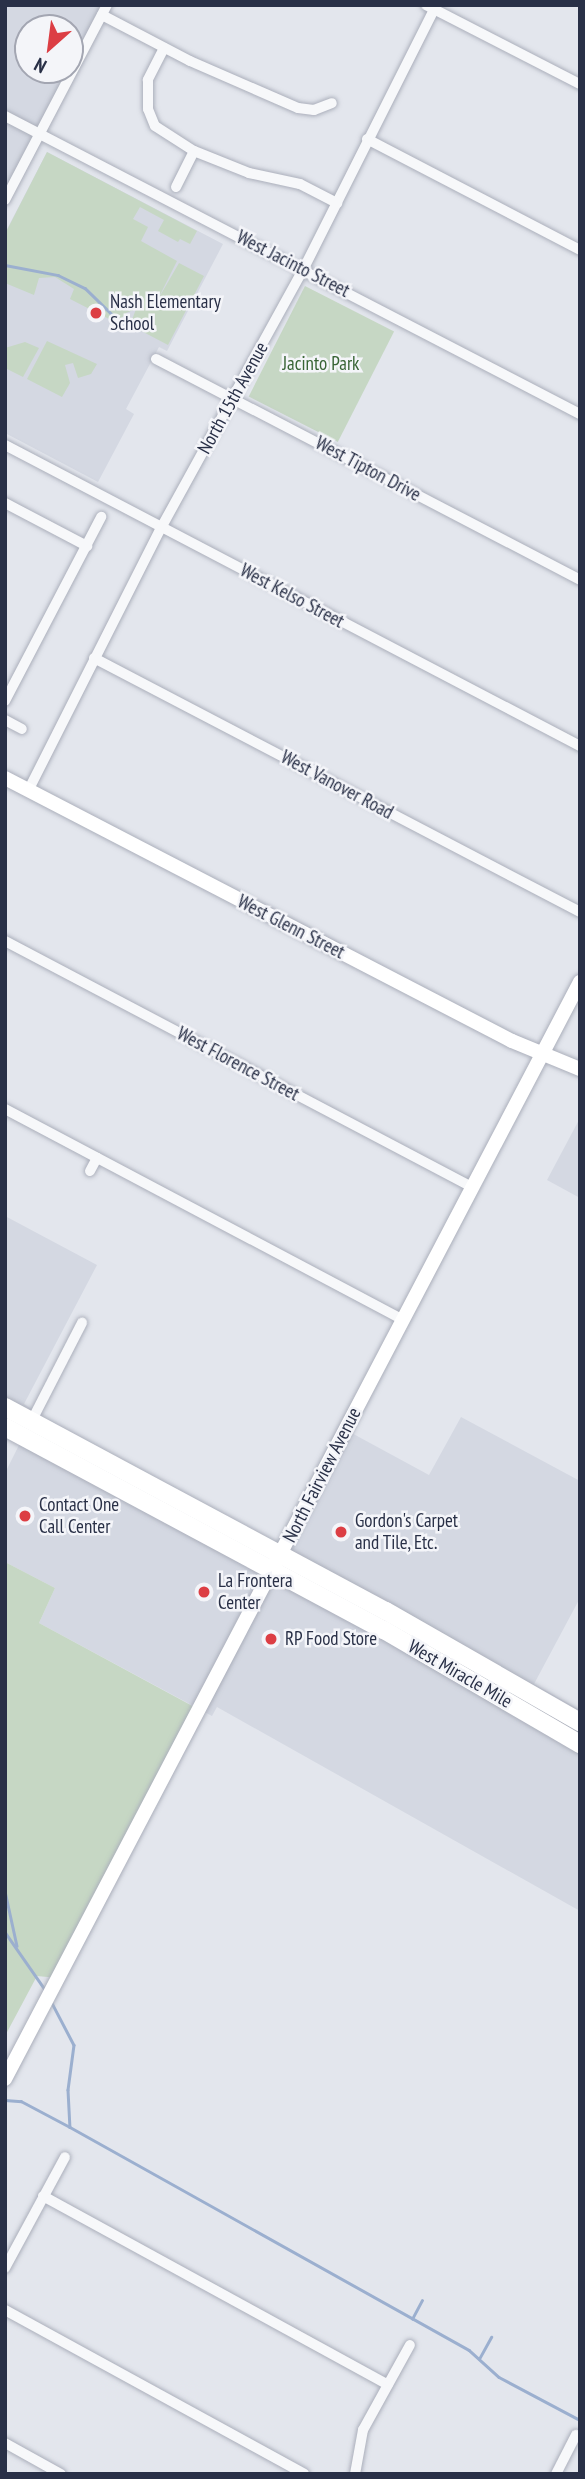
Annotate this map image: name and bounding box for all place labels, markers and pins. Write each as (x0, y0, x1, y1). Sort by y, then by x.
place label: Nash Elementary School (110, 291, 221, 335)
marker: Nash Elementary School (88, 305, 104, 321)
place label: Contact One Call Center (39, 1494, 119, 1538)
marker: Contact One Call Center (17, 1508, 33, 1524)
place label: Gordon's Carpet and Tile, Etc. (355, 1510, 458, 1554)
marker: Gordon's Carpet and Tile, Etc. (333, 1524, 349, 1540)
place label: La Frontera Center (218, 1570, 293, 1614)
marker: La Frontera Center (196, 1584, 212, 1600)
place label: RP Food Store (285, 1628, 378, 1650)
marker: RP Food Store (263, 1631, 279, 1647)

